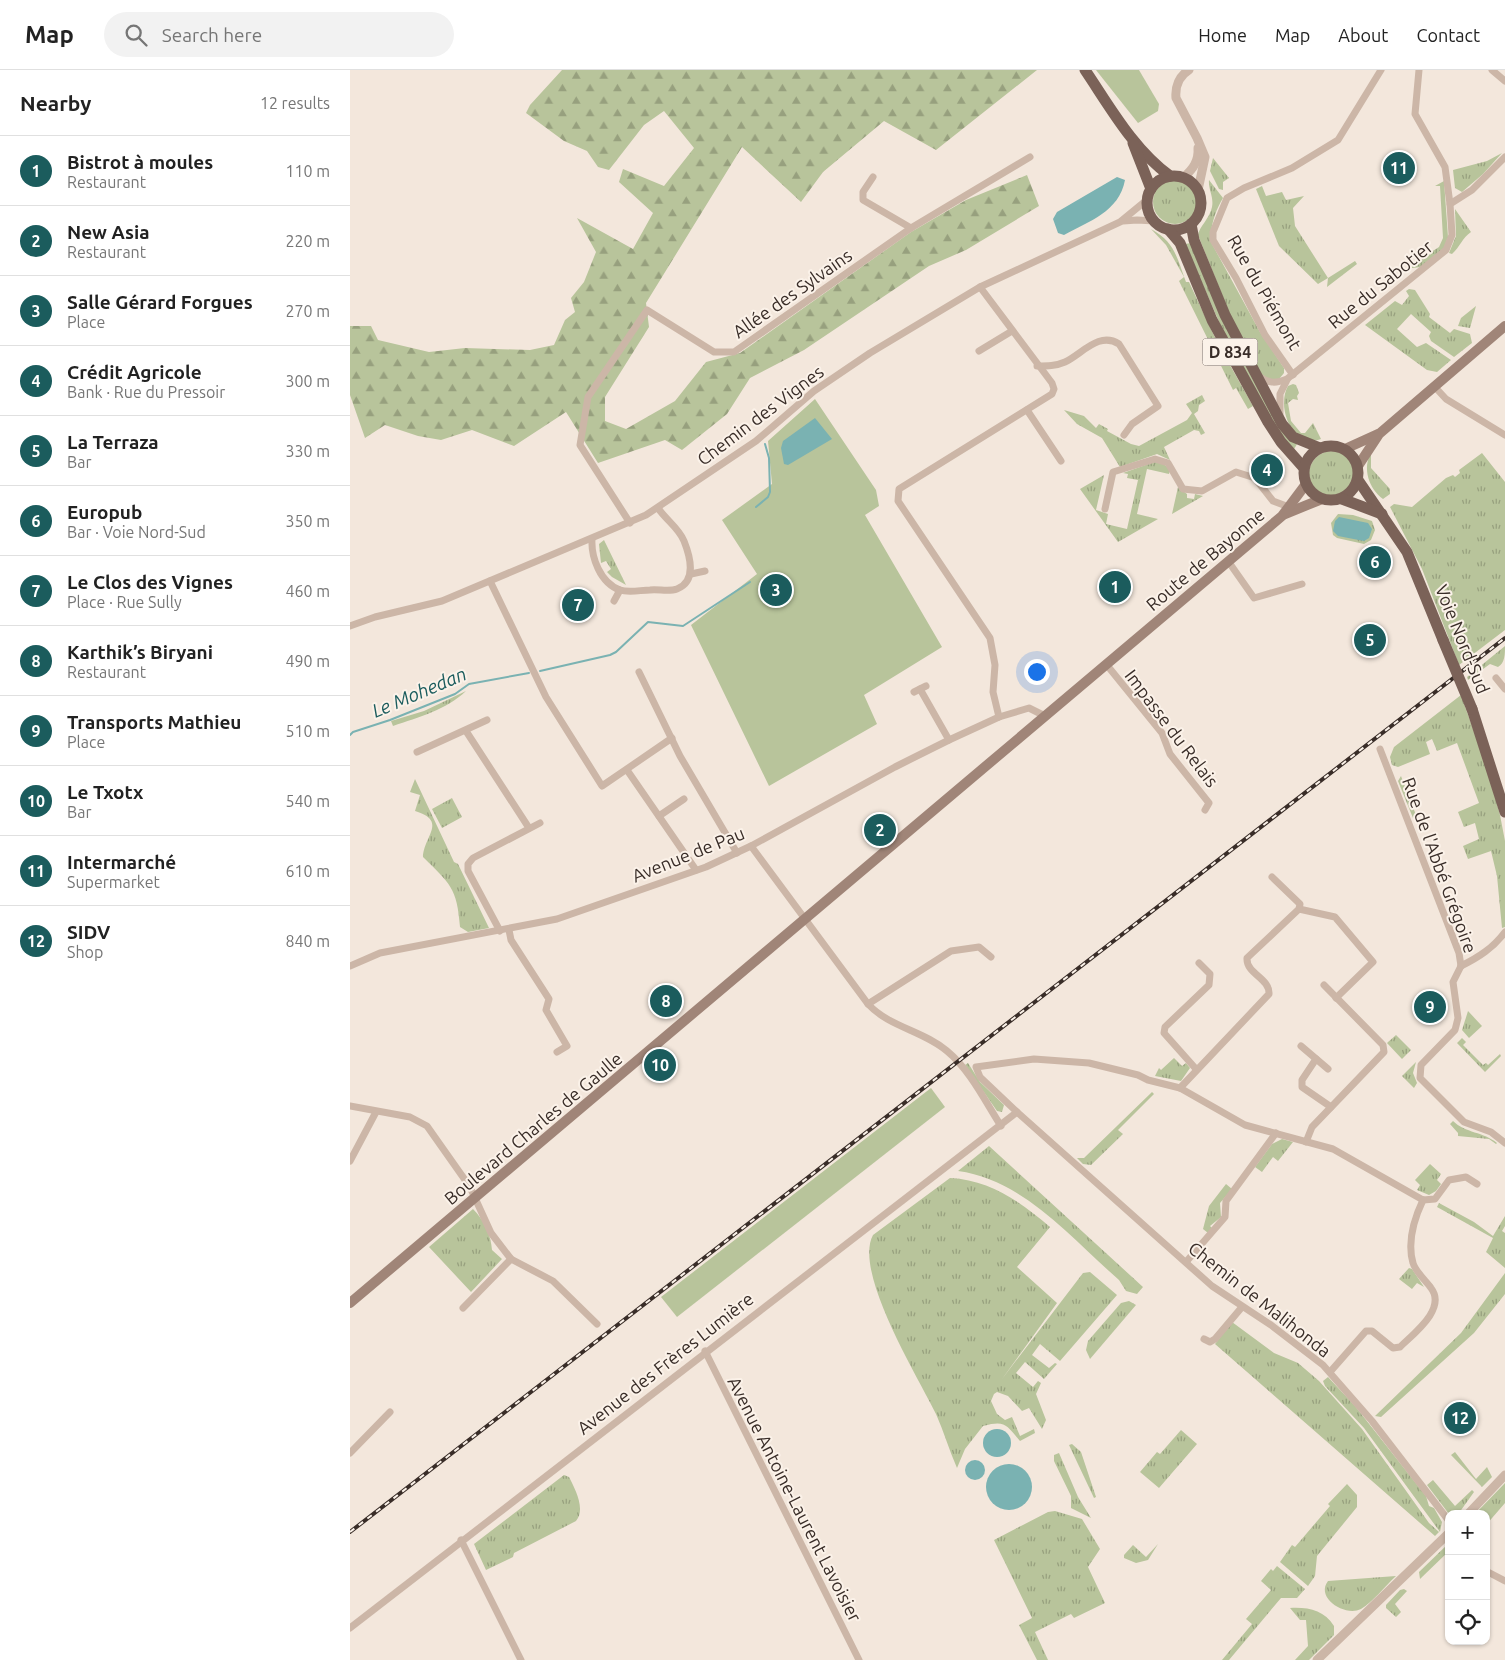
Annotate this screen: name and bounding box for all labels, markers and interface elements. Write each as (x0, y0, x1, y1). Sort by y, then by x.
search box (104, 12, 454, 57)
text: Map (25, 21, 74, 48)
icon: search (122, 21, 150, 49)
text: Search here (162, 24, 262, 46)
text: Home (1198, 25, 1247, 45)
text: Map (1275, 25, 1310, 45)
text: About (1338, 25, 1388, 45)
text: Contact (1416, 25, 1480, 45)
text: Nearby (20, 91, 91, 115)
text: 12 results (260, 94, 330, 112)
pin: 11 (1383, 149, 1415, 187)
text: Bistrot à moules (67, 151, 213, 173)
text: 1 (31, 162, 41, 180)
text: 110 m (285, 162, 330, 180)
text: Restaurant (67, 173, 146, 191)
text: New Asia (67, 221, 150, 243)
street label: Rue du Piémont (1224, 231, 1306, 353)
text: 2 (31, 232, 41, 250)
text: 220 m (285, 232, 330, 250)
street label: Rue du Sabotier (1324, 236, 1436, 332)
text: Restaurant (67, 243, 146, 261)
street label: Allée des Sylvains (729, 244, 855, 342)
text: Salle Gérard Forgues (67, 291, 253, 313)
text: 3 (31, 302, 41, 320)
text: 270 m (285, 302, 330, 320)
text: Place (67, 313, 105, 331)
road number: D 834 (1202, 338, 1258, 366)
text: Crédit Agricole (67, 361, 202, 383)
street label: Chemin des Vignes (693, 361, 827, 469)
text: 4 (31, 372, 41, 390)
text: 300 m (285, 372, 330, 390)
text: Bank · Rue du Pressoir (67, 383, 225, 401)
text: La Terraza (67, 431, 159, 453)
text: 5 (31, 442, 41, 460)
text: 330 m (285, 442, 330, 460)
pin: 4 (1251, 451, 1283, 489)
text: Bar (67, 453, 91, 471)
text: Europub (67, 501, 142, 523)
street label: Route de Bayonne (1142, 504, 1268, 614)
text: 6 (31, 512, 41, 530)
text: 350 m (285, 512, 330, 530)
text: Bar · Voie Nord-Sud (67, 523, 206, 541)
pin: 6 (1359, 543, 1391, 581)
pin: 1 (1099, 568, 1131, 606)
text: Le Clos des Vignes (67, 571, 233, 593)
pin: 3 (760, 571, 792, 609)
text: 7 (31, 582, 41, 600)
text: 460 m (285, 582, 330, 600)
street label: Voie Nord-Sud (1432, 582, 1494, 696)
pin: 7 (562, 586, 594, 624)
text: Place · Rue Sully (67, 593, 182, 611)
pin: 5 (1354, 621, 1386, 659)
text: Karthik’s Biryani (67, 641, 213, 663)
text: 8 (31, 652, 41, 670)
text: 490 m (285, 652, 330, 670)
your location (1024, 659, 1050, 685)
water label: Le Mohedan (368, 662, 470, 722)
text: Restaurant (67, 663, 146, 681)
street label: Impasse du Relais (1121, 665, 1223, 791)
text: Transports Mathieu (67, 711, 241, 733)
text: 9 (31, 722, 41, 740)
text: 510 m (285, 722, 330, 740)
text: Place (67, 733, 105, 751)
street label: Rue de l'Abbé Grégoire (1399, 774, 1481, 956)
text: Le Txotx (67, 781, 143, 803)
text: 10 (27, 792, 45, 810)
text: 540 m (285, 792, 330, 810)
text: Bar (67, 803, 91, 821)
pin: 2 (864, 811, 896, 849)
street label: Avenue de Pau (629, 822, 747, 886)
text: Intermarché (67, 851, 176, 873)
text: 11 (27, 862, 45, 880)
text: 610 m (285, 862, 330, 880)
text: Supermarket (67, 873, 160, 891)
text: SIDV (67, 921, 110, 943)
text: 12 (27, 932, 45, 950)
text: 840 m (285, 932, 330, 950)
text: Shop (67, 943, 103, 961)
pin: 8 (650, 982, 682, 1020)
pin: 9 (1414, 988, 1446, 1026)
pin: 10 (644, 1046, 676, 1084)
street label: Boulevard Charles de Gaulle (440, 1048, 626, 1208)
street label: Chemin de Malihonda (1185, 1237, 1335, 1361)
street label: Avenue des Frères Lumière (573, 1288, 757, 1438)
street label: Avenue Antoine-Laurent Lavoisier (724, 1373, 866, 1625)
pin: 12 (1444, 1399, 1476, 1437)
map controls (1445, 1510, 1490, 1645)
button: + (1445, 1510, 1490, 1555)
button: − (1445, 1555, 1490, 1600)
button: locate (1445, 1600, 1490, 1645)

